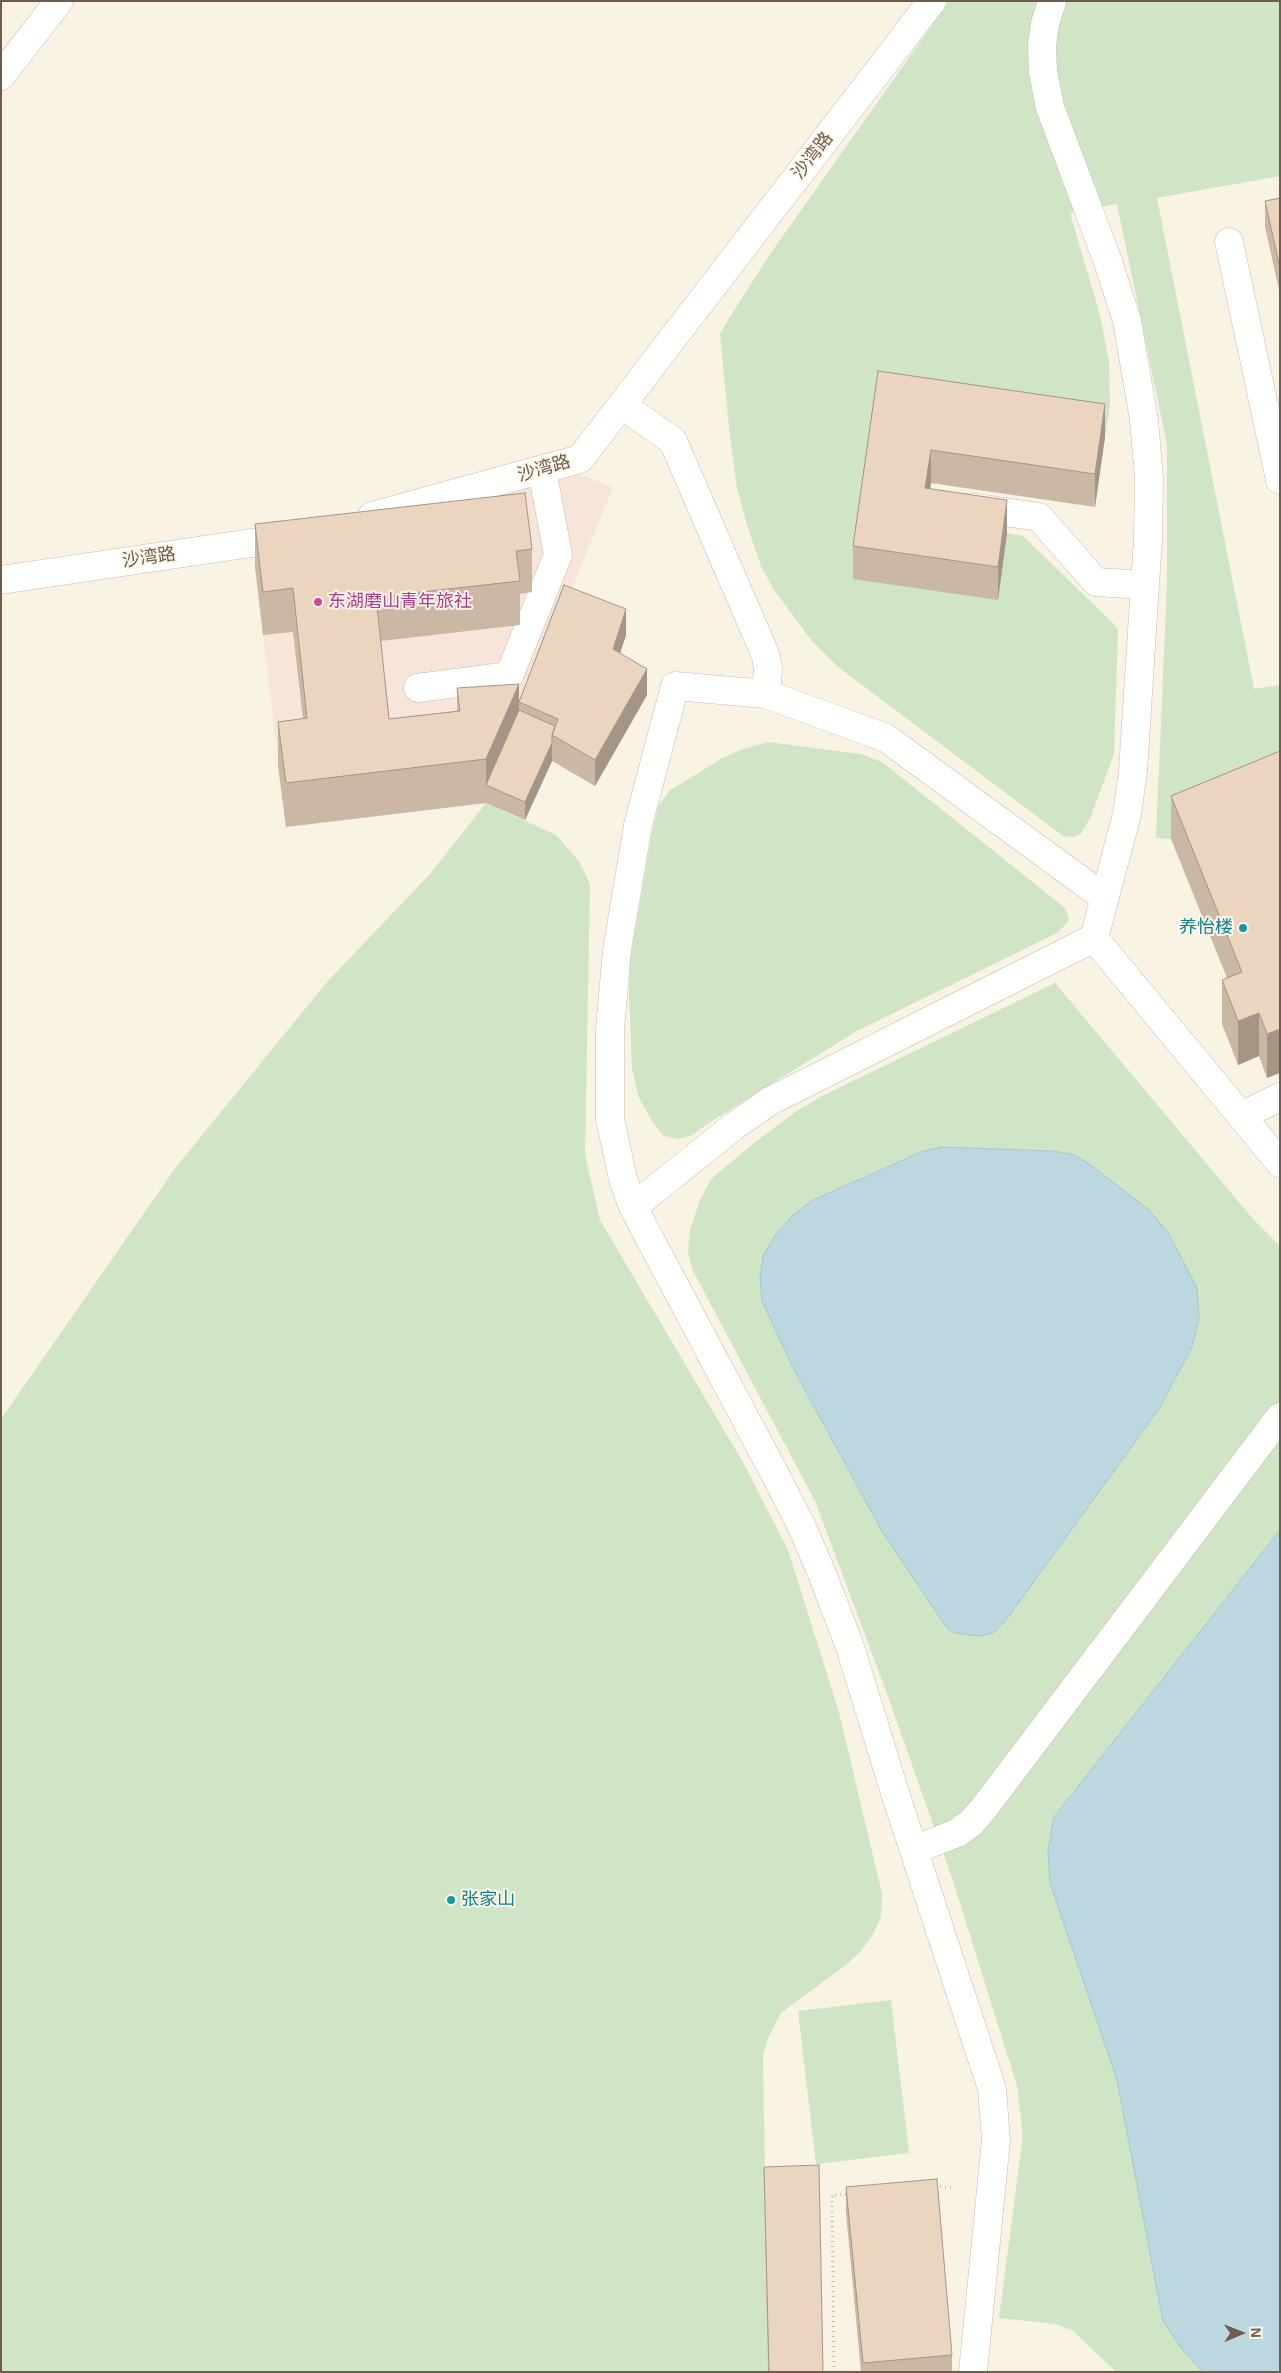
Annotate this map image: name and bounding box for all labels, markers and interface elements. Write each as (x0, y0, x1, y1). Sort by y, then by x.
street label: 沙湾路 (788, 128, 838, 184)
street label: 沙湾路 (515, 451, 573, 487)
street label: 沙湾路 (121, 544, 177, 572)
place label: 东湖磨山青年旅社 (328, 591, 472, 613)
marker: 东湖磨山青年旅社 (312, 596, 324, 608)
place label: 养怡楼 (1179, 917, 1233, 939)
marker: 养怡楼 (1237, 922, 1249, 934)
place label: 张家山 (461, 1889, 515, 1911)
marker: 张家山 (445, 1894, 457, 1906)
north arrow (1216, 2308, 1266, 2358)
text: N (1248, 2328, 1264, 2338)

